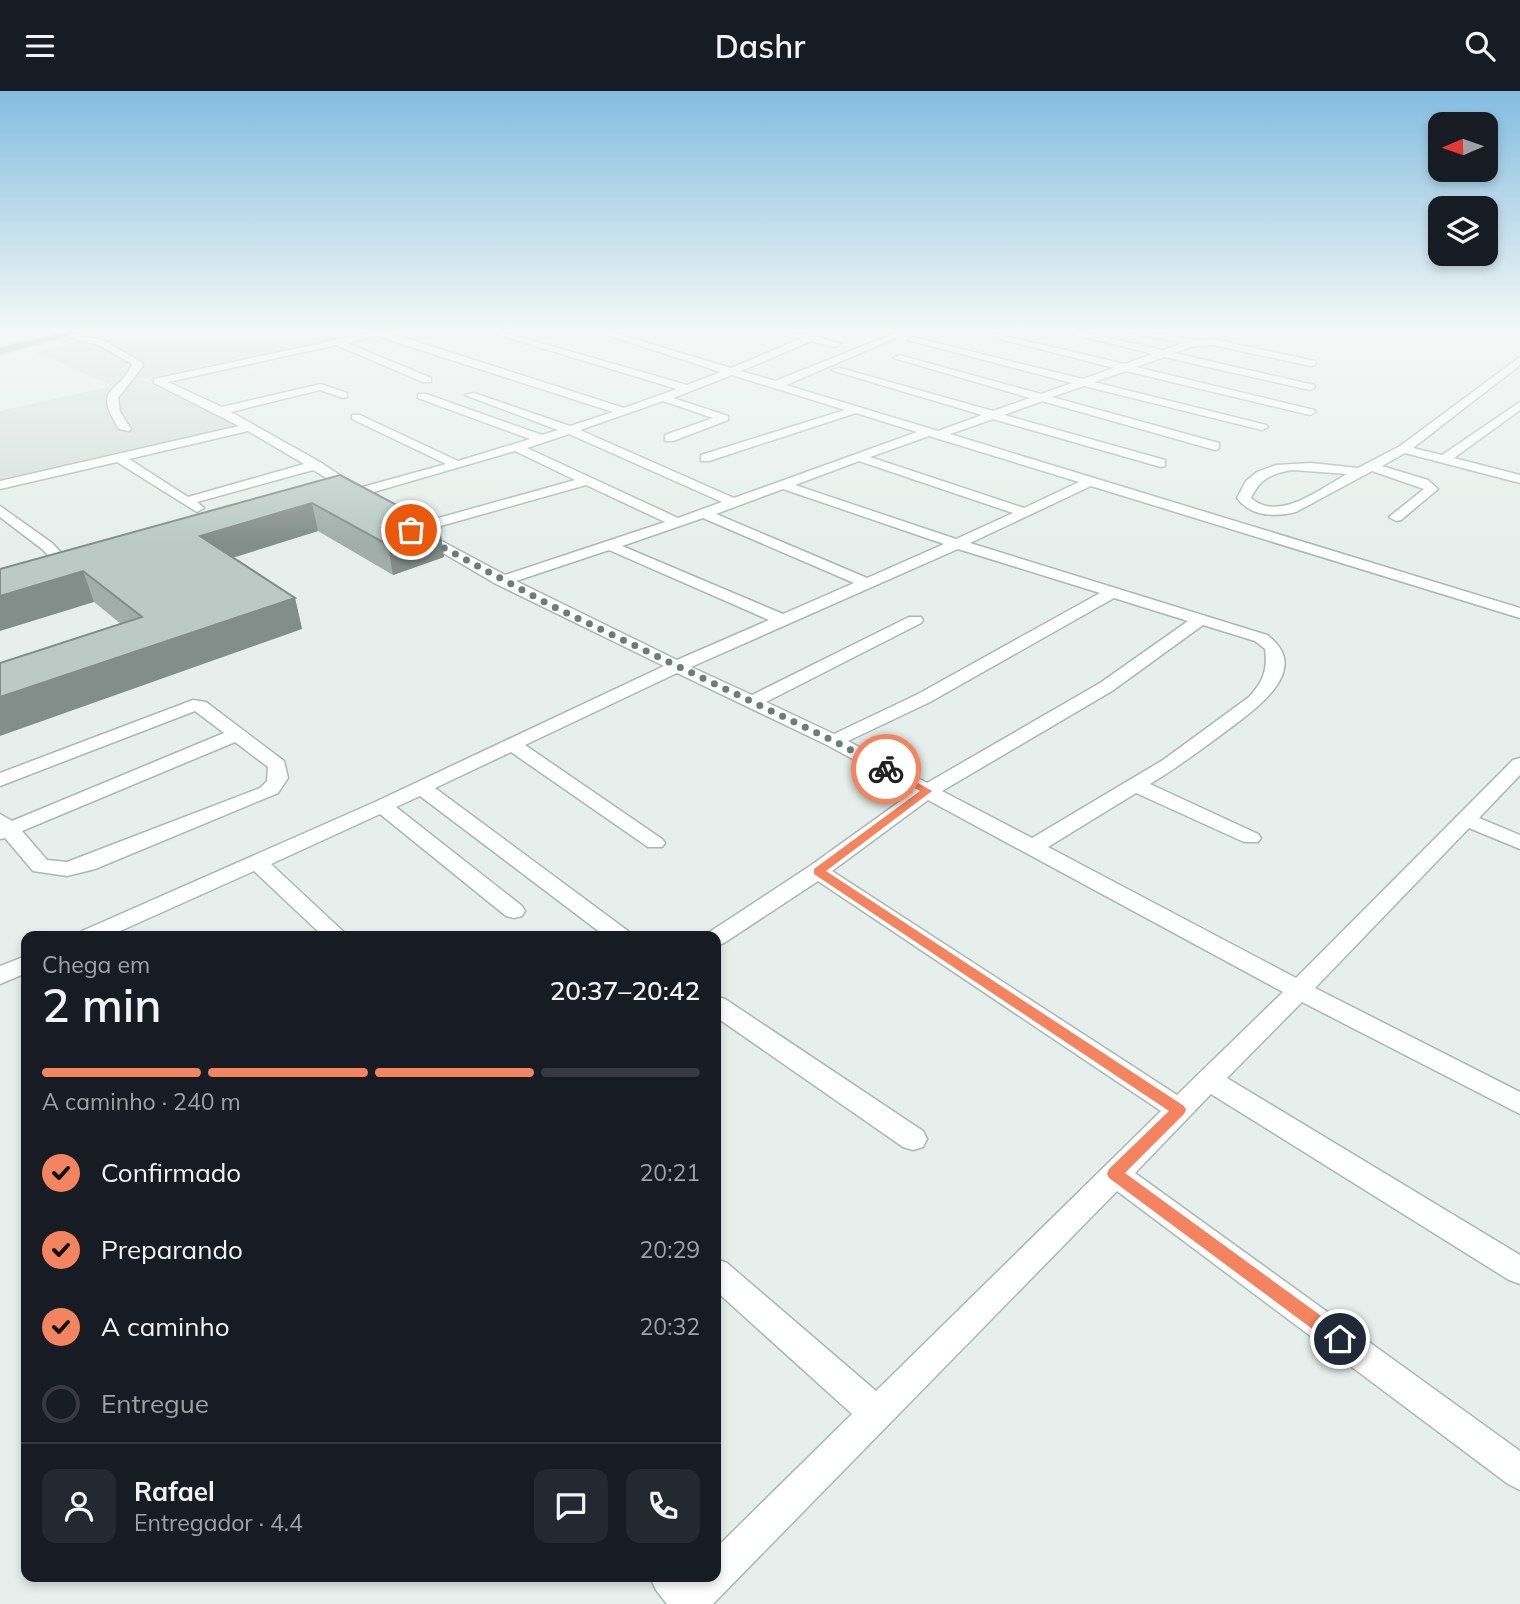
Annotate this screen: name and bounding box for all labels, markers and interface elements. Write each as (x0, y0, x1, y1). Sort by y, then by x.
text: Dashr (715, 26, 805, 66)
icon: menu (21, 27, 59, 65)
icon: search (1461, 27, 1499, 65)
north arrow (1428, 112, 1498, 182)
map controls (1428, 112, 1498, 266)
button: layers (1428, 196, 1498, 266)
pin (381, 500, 441, 560)
icon: bag (392, 511, 430, 549)
courier (851, 734, 921, 804)
icon: bike (867, 750, 905, 788)
text: Chega em (42, 950, 150, 979)
text: 20:37–20:42 (550, 974, 700, 1007)
text: 2 min (42, 976, 161, 1034)
text: A caminho · 240 m (42, 1087, 241, 1116)
icon: check (42, 1154, 80, 1192)
text: Confirmado (101, 1156, 241, 1189)
text: 20:21 (640, 1158, 700, 1187)
icon: check (42, 1231, 80, 1269)
text: Preparando (101, 1233, 243, 1266)
text: 20:29 (640, 1235, 700, 1264)
icon: check (42, 1308, 80, 1346)
pin (1310, 1309, 1370, 1369)
text: A caminho (101, 1310, 230, 1343)
text: 20:32 (640, 1312, 700, 1341)
icon: home (1321, 1320, 1359, 1358)
text: Entregue (101, 1387, 209, 1420)
button: person (42, 1469, 116, 1543)
button: chat (534, 1469, 608, 1543)
button: phone (626, 1469, 700, 1543)
text: Rafael (134, 1475, 215, 1508)
text: Entregador · 4.4 (134, 1508, 303, 1537)

